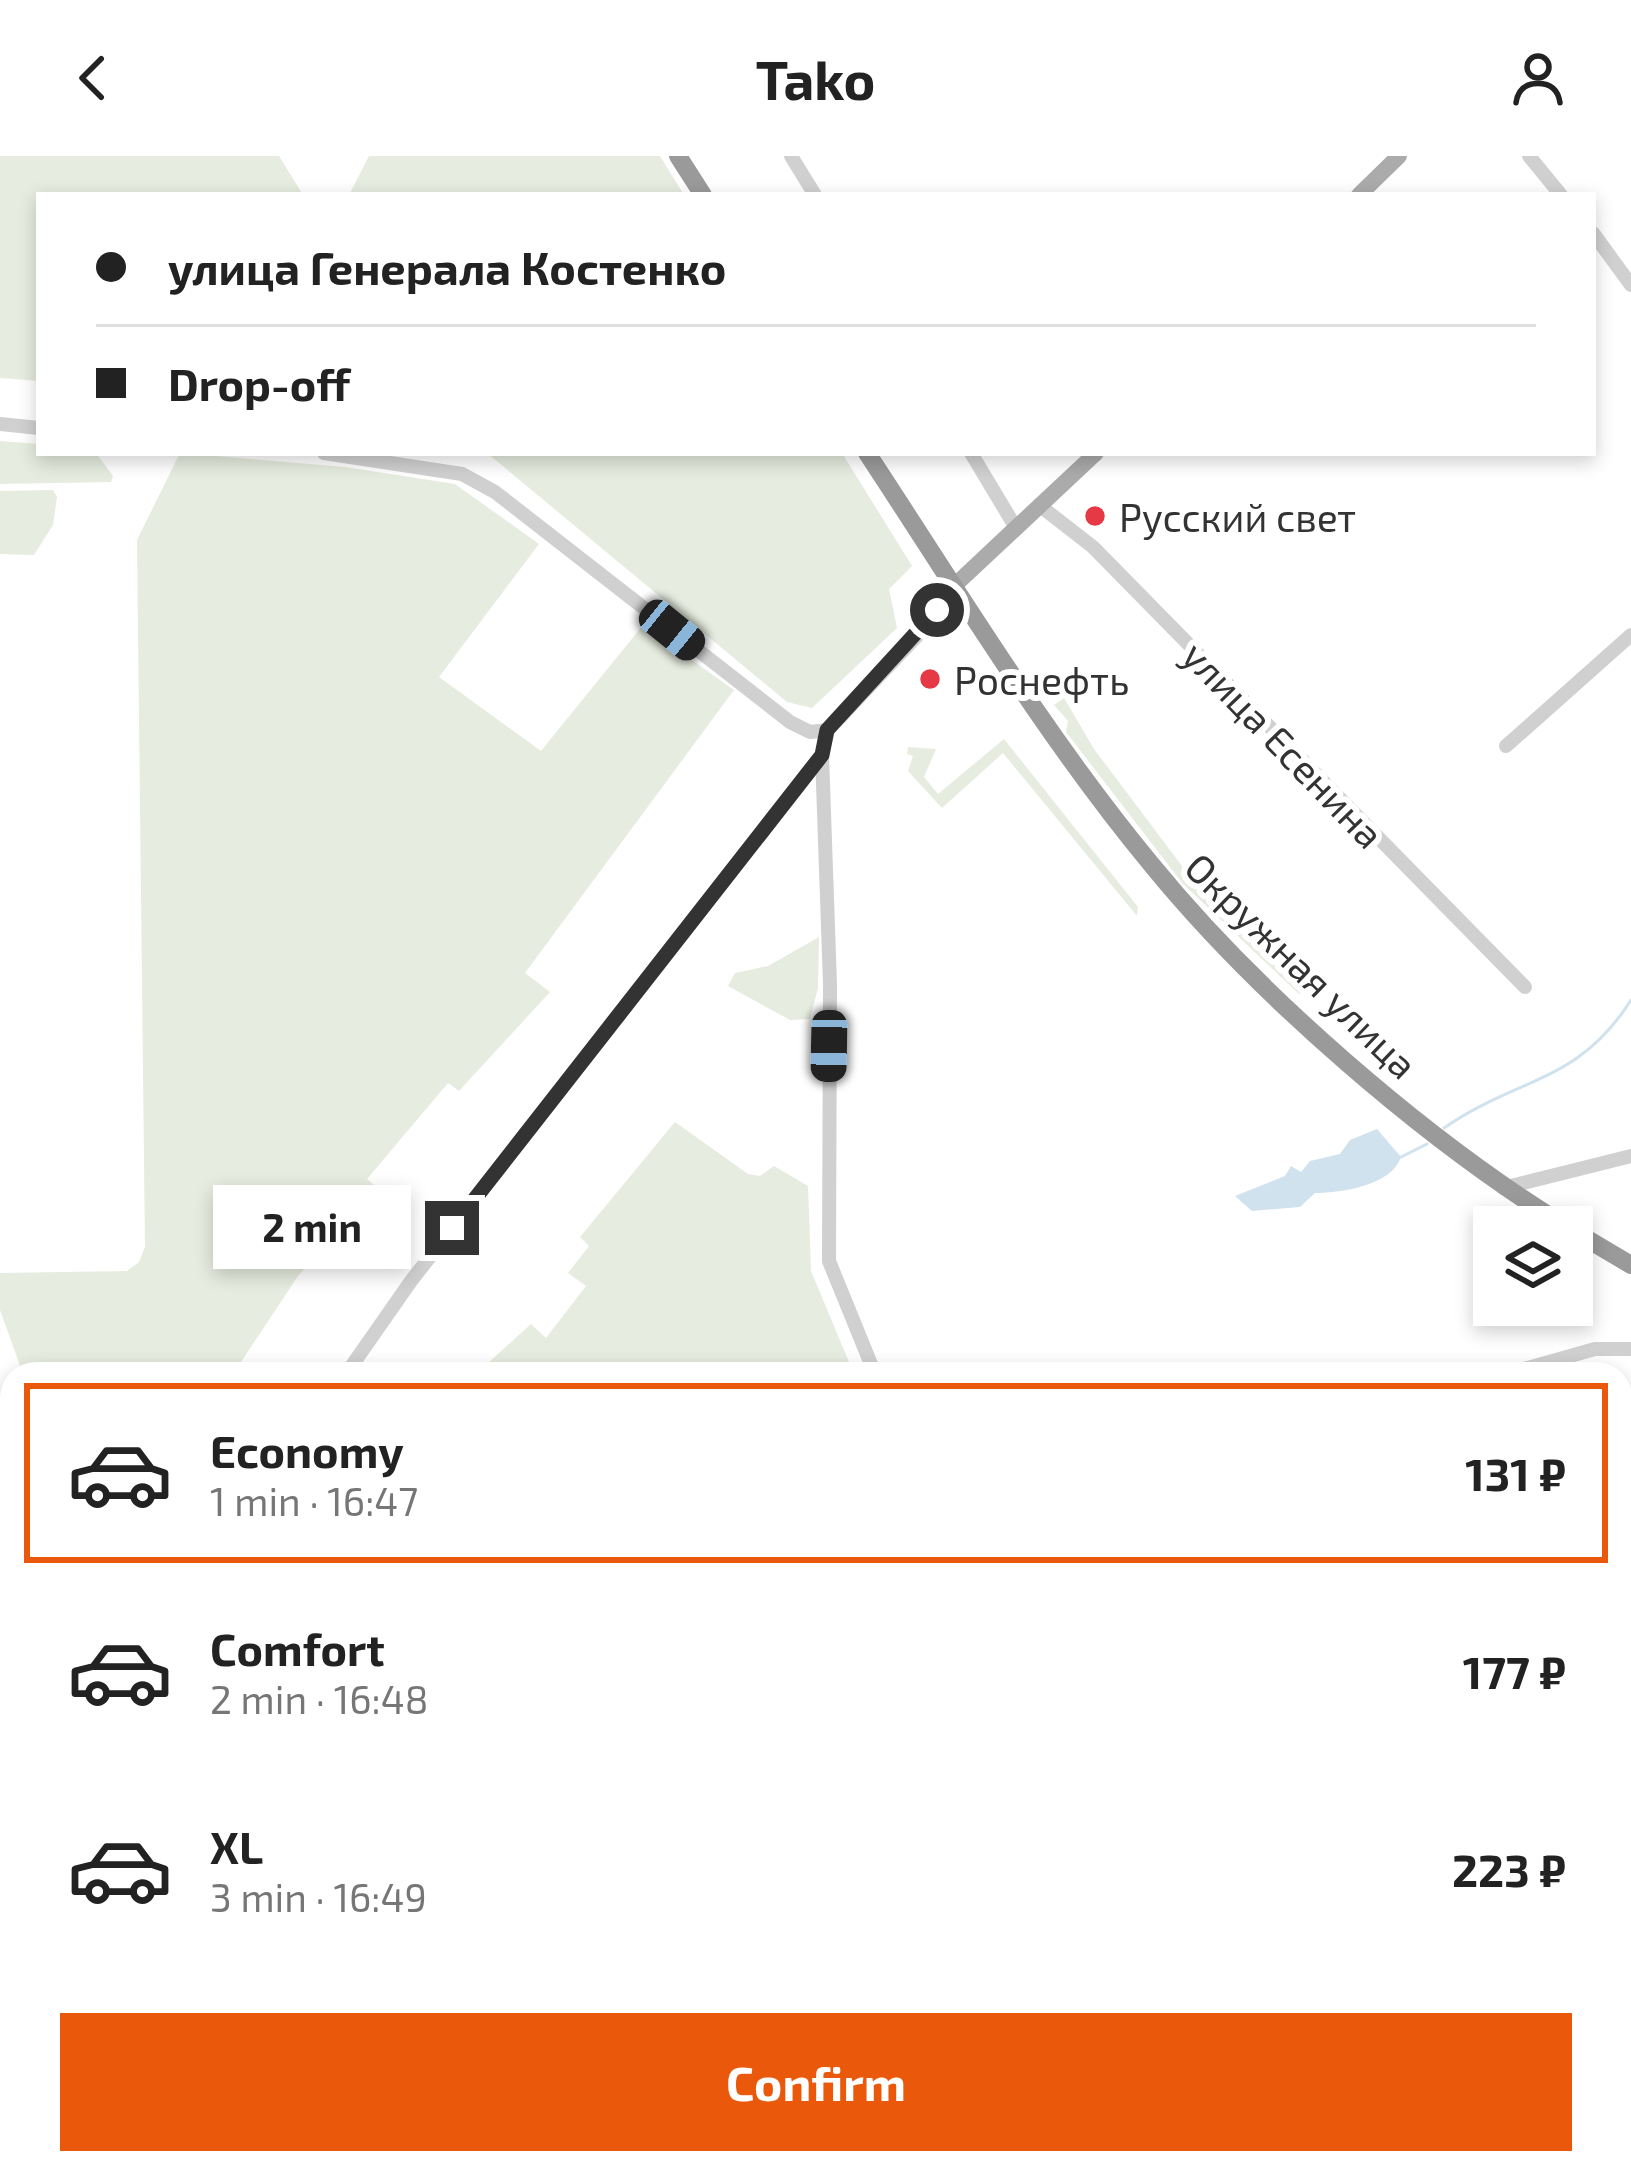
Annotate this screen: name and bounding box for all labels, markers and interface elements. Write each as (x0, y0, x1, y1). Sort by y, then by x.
icon: back (60, 45, 126, 111)
icon: person (1505, 45, 1571, 111)
text: Tako (756, 46, 875, 111)
text: улица Генерала Костенко (168, 240, 726, 294)
text: Drop-off (168, 356, 350, 410)
place label: Русский свет (1119, 493, 1356, 541)
marker: Русский свет (1082, 503, 1108, 529)
route start (910, 583, 964, 637)
car (633, 593, 711, 667)
street label: улица Есенина (1173, 631, 1394, 858)
place label: Роснефть (954, 656, 1129, 703)
marker: Роснефть (917, 666, 943, 692)
street label: Окружная улица (1176, 842, 1428, 1088)
car (810, 1010, 848, 1082)
callout: 2 min (212, 1186, 410, 1270)
route end (425, 1201, 479, 1255)
text: 2 min (262, 1203, 362, 1250)
map controls (1473, 1206, 1593, 1326)
button: layers (1473, 1206, 1593, 1326)
icon: car (66, 1419, 174, 1527)
text: Economy (210, 1423, 404, 1477)
text: 131 ₽ (1465, 1446, 1566, 1500)
text: 1 min · 16:47 (210, 1477, 418, 1524)
icon: car (66, 1617, 174, 1725)
text: Comfort (210, 1621, 385, 1675)
text: 177 ₽ (1463, 1644, 1566, 1698)
text: 2 min · 16:48 (210, 1675, 428, 1722)
icon: car (66, 1815, 174, 1923)
text: XL (210, 1819, 263, 1873)
text: 223 ₽ (1452, 1842, 1566, 1896)
text: 3 min · 16:49 (210, 1873, 427, 1920)
button: Confirm (60, 2013, 1572, 2151)

